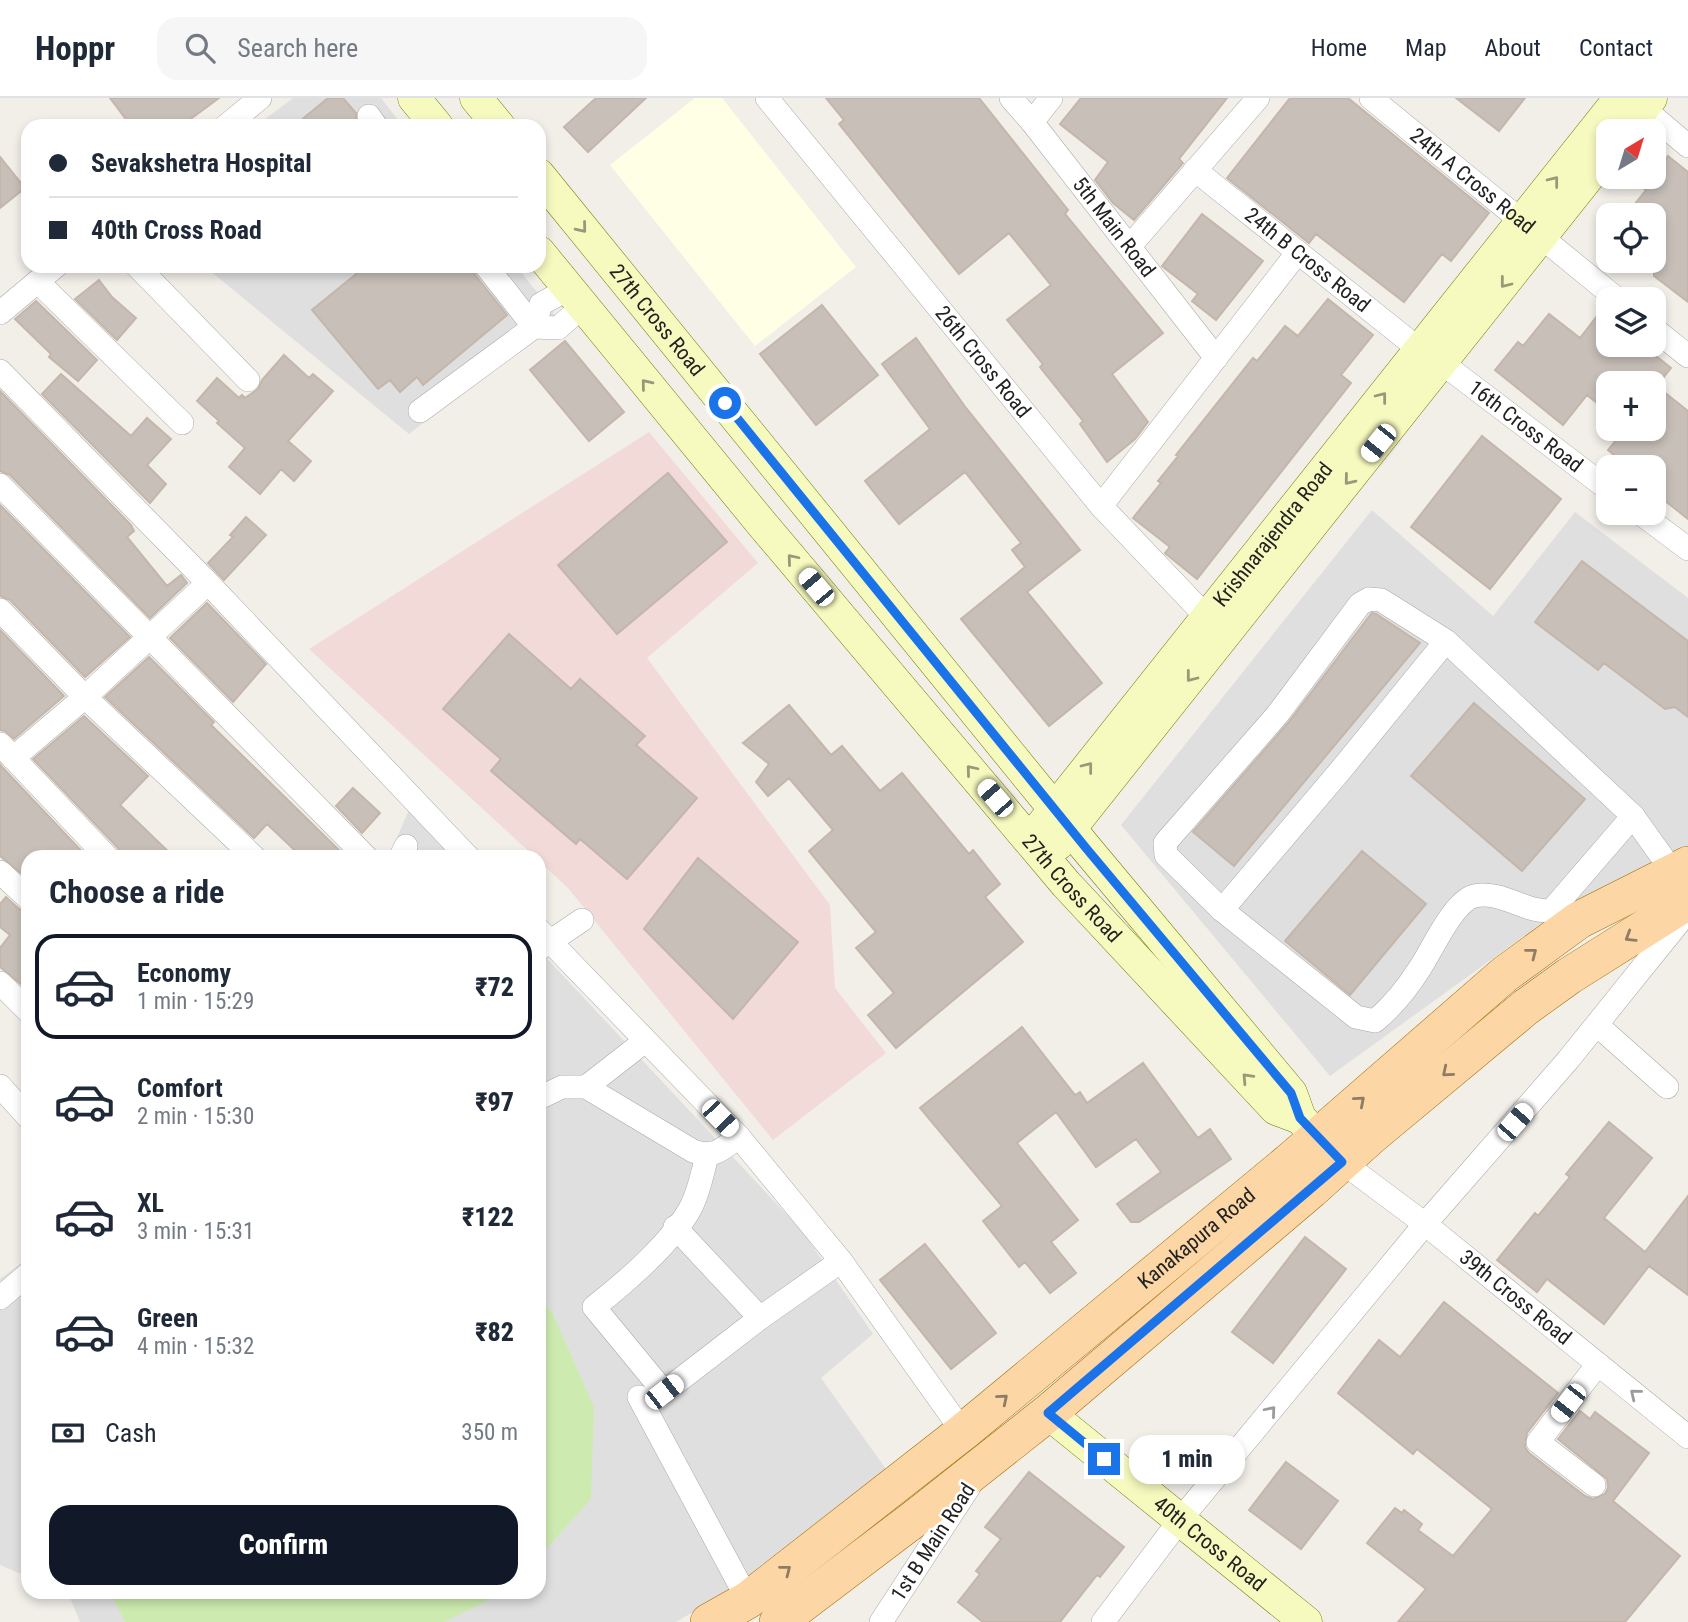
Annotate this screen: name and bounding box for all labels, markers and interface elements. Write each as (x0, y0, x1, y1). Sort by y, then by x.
search box (157, 17, 647, 80)
text: Hoppr (35, 29, 115, 68)
icon: search (181, 29, 219, 67)
text: Search here (237, 33, 358, 63)
text: Home (1311, 34, 1367, 62)
text: Map (1405, 34, 1447, 62)
text: About (1485, 34, 1541, 62)
text: Contact (1579, 34, 1653, 62)
north arrow (1596, 119, 1666, 189)
map controls (1596, 119, 1666, 525)
street label: 24th A Cross Road (1405, 123, 1540, 239)
text: Sevakshetra Hospital (91, 148, 312, 178)
street label: 5th Main Road (1068, 173, 1160, 282)
one-way arrow (1546, 176, 1558, 189)
street label: 24th B Cross Road (1240, 203, 1375, 317)
button: locate (1596, 203, 1666, 273)
text: 40th Cross Road (91, 215, 262, 245)
one-way arrow (574, 220, 586, 233)
street label: 27th Cross Road (604, 259, 709, 381)
one-way arrow (1501, 275, 1514, 287)
button: layers (1596, 287, 1666, 357)
street label: 26th Cross Road (930, 301, 1036, 422)
button: + (1596, 371, 1666, 441)
street label: 16th Cross Road (1464, 376, 1587, 477)
one-way arrow (642, 379, 655, 391)
route start (709, 387, 741, 419)
one-way arrow (1374, 393, 1386, 406)
car (1357, 420, 1400, 466)
button: − (1596, 455, 1666, 525)
street label: Krishnarajendra Road (1208, 458, 1337, 611)
one-way arrow (1344, 472, 1357, 485)
one-way arrow (788, 554, 800, 567)
car (795, 564, 838, 610)
one-way arrow (1187, 668, 1199, 681)
one-way arrow (1080, 763, 1093, 775)
one-way arrow (967, 765, 979, 778)
car (974, 775, 1017, 821)
street label: 27th Cross Road (1017, 829, 1126, 947)
text: Choose a ride (49, 873, 224, 911)
one-way arrow (1625, 929, 1638, 942)
one-way arrow (1524, 948, 1537, 961)
icon: car (53, 955, 116, 1018)
text: Economy (137, 958, 231, 988)
text: ₹72 (475, 972, 514, 1002)
text: 1 min · 15:29 (137, 988, 254, 1015)
one-way arrow (1443, 1064, 1456, 1076)
icon: car (53, 1070, 116, 1133)
text: Comfort (137, 1073, 223, 1103)
one-way arrow (1243, 1073, 1255, 1086)
text: ₹97 (475, 1087, 514, 1117)
car (698, 1096, 743, 1140)
one-way arrow (1351, 1097, 1364, 1109)
car (1494, 1099, 1537, 1145)
text: 2 min · 15:30 (137, 1103, 254, 1130)
street label: Kanakapura Road (1133, 1183, 1260, 1294)
icon: car (53, 1185, 116, 1248)
text: XL (137, 1188, 164, 1218)
text: ₹122 (462, 1202, 514, 1232)
text: 3 min · 15:31 (137, 1218, 254, 1245)
street label: 39th Cross Road (1455, 1245, 1576, 1350)
icon: car (53, 1300, 116, 1363)
text: Green (137, 1303, 198, 1333)
text: ₹82 (475, 1317, 514, 1347)
text: 4 min · 15:32 (137, 1333, 254, 1360)
car (641, 1371, 688, 1413)
car (1547, 1380, 1590, 1426)
one-way arrow (1630, 1390, 1643, 1402)
one-way arrow (995, 1395, 1008, 1407)
one-way arrow (1262, 1406, 1275, 1419)
icon: cash (49, 1414, 87, 1452)
text: Cash (105, 1418, 157, 1448)
text: 350 m (461, 1419, 518, 1446)
callout: 1 min (1128, 1434, 1244, 1484)
route end (1088, 1443, 1120, 1475)
text: 1 min (1161, 1446, 1213, 1473)
street label: 1st B Main Road (886, 1479, 980, 1605)
street label: 40th Cross Road (1149, 1492, 1270, 1596)
button: Confirm (49, 1505, 518, 1585)
one-way arrow (778, 1566, 791, 1579)

